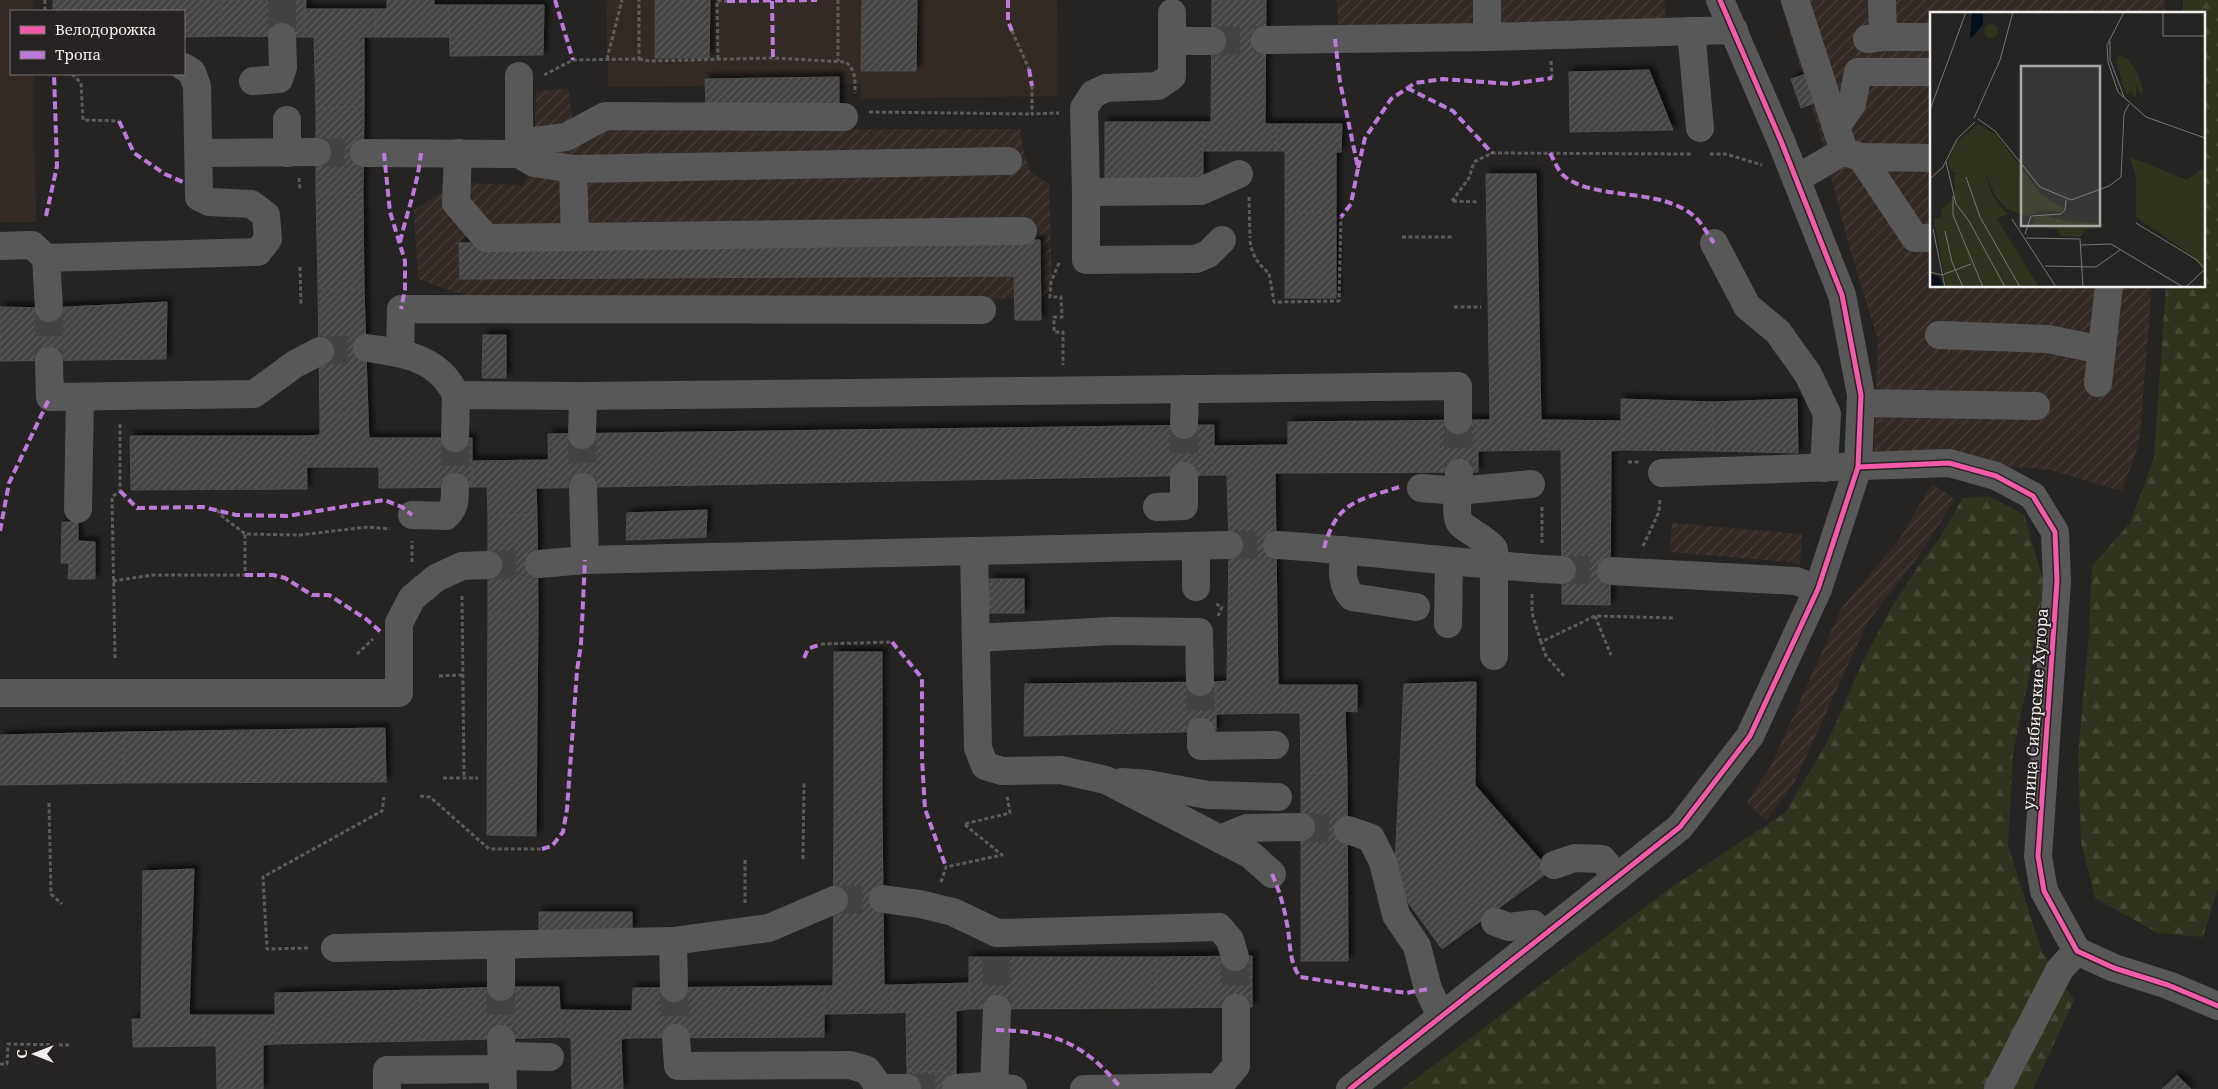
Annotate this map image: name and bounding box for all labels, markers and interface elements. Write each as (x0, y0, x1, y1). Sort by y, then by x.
legend (10, 10, 185, 75)
inset map (1930, 12, 2206, 288)
text: Велодорожка (55, 19, 156, 39)
text: Тропа (55, 44, 101, 64)
street label: улица Сибирские Хутора (2017, 607, 2053, 811)
north arrow (10, 1029, 60, 1079)
text: С (12, 1049, 31, 1059)

